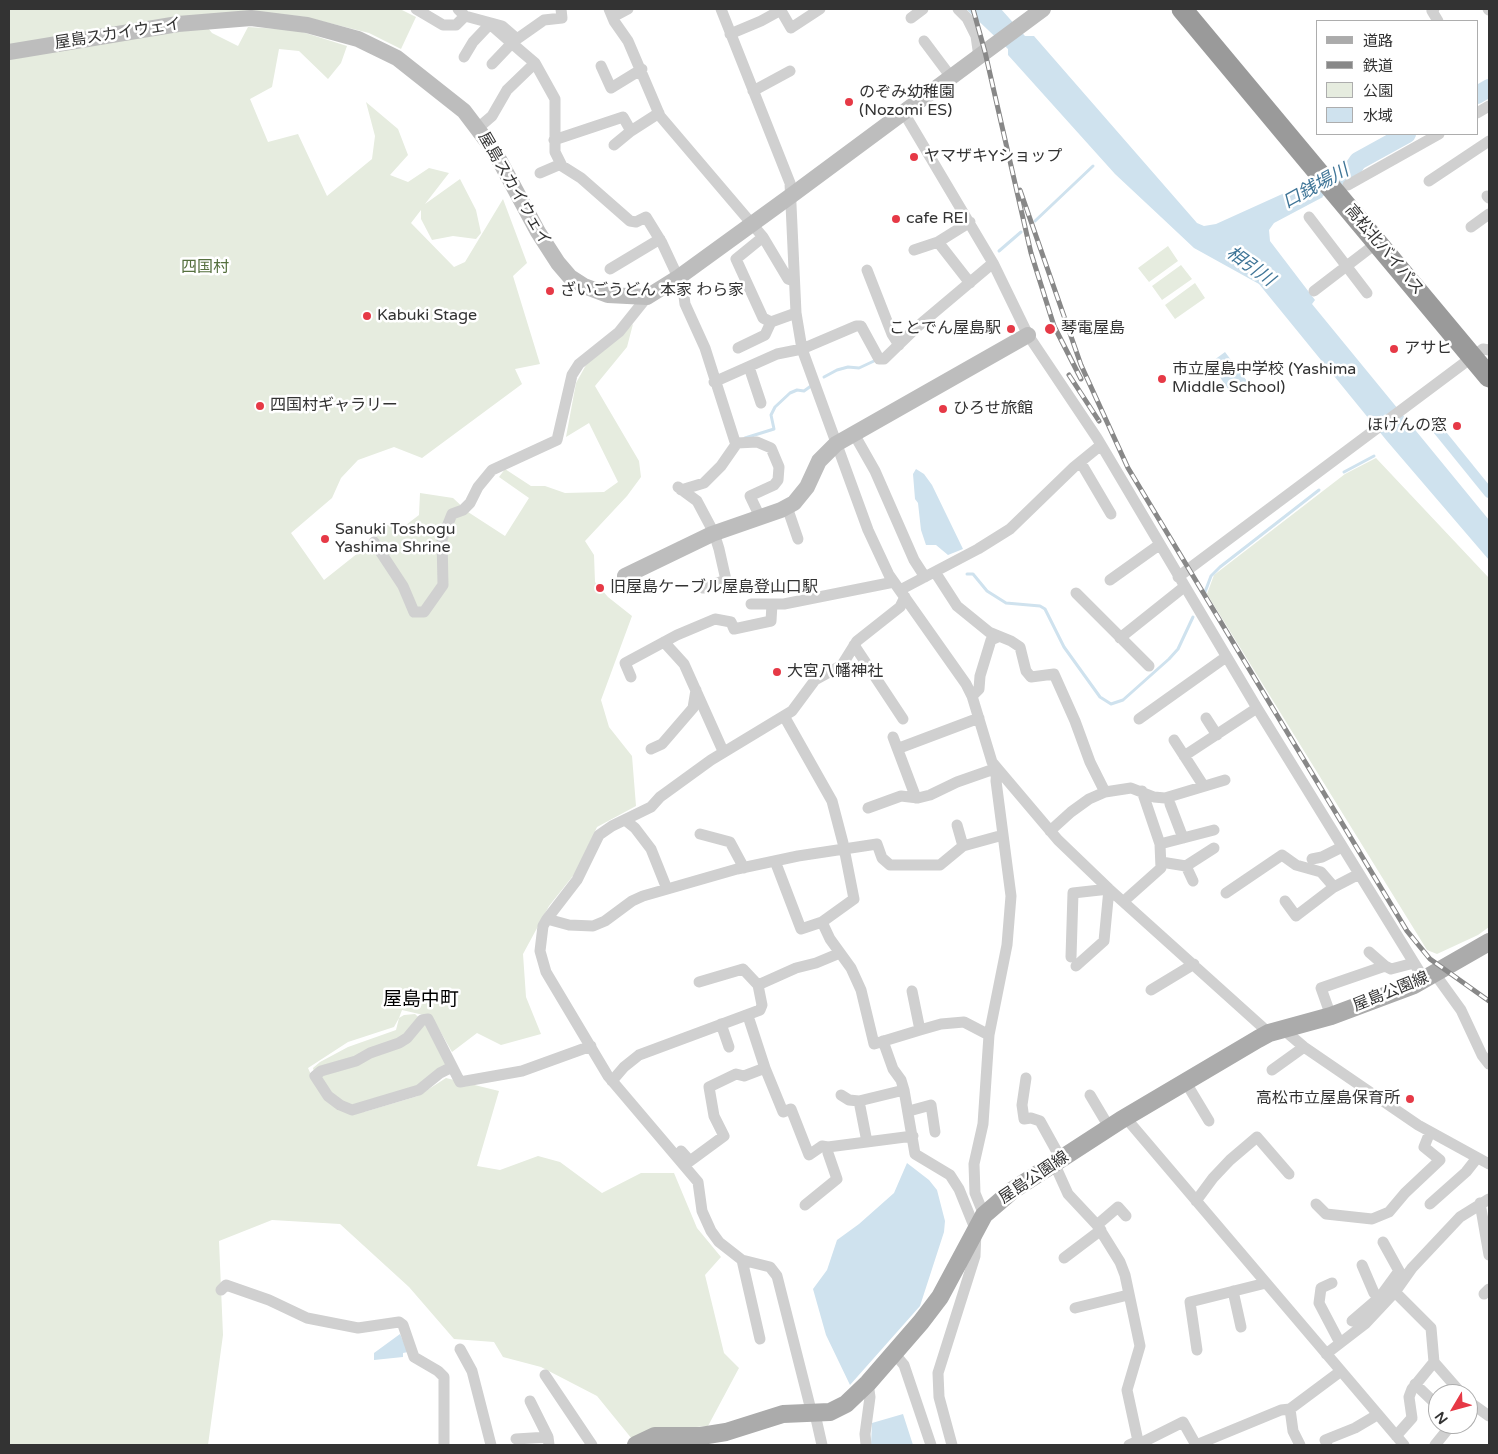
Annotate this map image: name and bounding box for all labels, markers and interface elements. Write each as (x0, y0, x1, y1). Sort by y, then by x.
street label: 屋島スカイウェイ (53, 15, 183, 53)
legend (1316, 20, 1478, 135)
text: 道路 (1363, 32, 1393, 50)
text: 鉄道 (1363, 57, 1393, 75)
text: 公園 (1363, 82, 1393, 100)
place label: のぞみ幼稚園 (Nozomi ES) (859, 83, 955, 121)
marker: のぞみ幼稚園 (Nozomi ES) (843, 96, 855, 108)
text: 水域 (1363, 107, 1393, 125)
street label: 屋島スカイウェイ (474, 129, 554, 249)
place label: ヤマザキYショップ (924, 147, 1062, 167)
marker: ヤマザキYショップ (908, 151, 920, 163)
water label: 口銭場川 (1279, 160, 1353, 214)
street label: 高松北バイパス (1341, 201, 1427, 299)
place label: cafe REI (906, 209, 968, 229)
marker: cafe REI (890, 213, 902, 225)
water label: 相引川 (1222, 242, 1278, 292)
park label: 四国村 (181, 258, 229, 278)
place label: ざいごうどん 本家 わら家 (560, 281, 744, 301)
marker: ざいごうどん 本家 わら家 (544, 285, 556, 297)
place label: Kabuki Stage (377, 306, 477, 326)
marker: Kabuki Stage (361, 310, 373, 322)
place label: ことでん屋島駅 (889, 319, 1001, 339)
place label: 琴電屋島 (1061, 319, 1125, 339)
marker: 琴電屋島 (1043, 322, 1057, 336)
marker: ことでん屋島駅 (1005, 323, 1017, 335)
place label: アサヒ (1404, 339, 1452, 359)
marker: アサヒ (1388, 343, 1400, 355)
place label: 市立屋島中学校 (Yashima Middle School) (1172, 360, 1356, 398)
marker: 市立屋島中学校 (Yashima Middle School) (1156, 373, 1168, 385)
place label: 四国村ギャラリー (270, 396, 398, 416)
place label: ひろせ旅館 (953, 399, 1033, 419)
marker: 四国村ギャラリー (254, 400, 266, 412)
marker: ひろせ旅館 (937, 403, 949, 415)
place label: ほけんの窓 (1367, 416, 1447, 436)
marker: ほけんの窓 (1451, 420, 1463, 432)
place label: Sanuki Toshogu Yashima Shrine (335, 520, 456, 558)
marker: Sanuki Toshogu Yashima Shrine (319, 533, 331, 545)
place label: 旧屋島ケーブル屋島登山口駅 (610, 578, 818, 598)
marker: 旧屋島ケーブル屋島登山口駅 (594, 582, 606, 594)
place label: 大宮八幡神社 (787, 662, 883, 682)
marker: 大宮八幡神社 (771, 666, 783, 678)
street label: 屋島公園線 (1350, 968, 1432, 1016)
district label: 屋島中町 (383, 989, 459, 1011)
place label: 高松市立屋島保育所 (1256, 1089, 1400, 1109)
marker: 高松市立屋島保育所 (1404, 1093, 1416, 1105)
street label: 屋島公園線 (995, 1148, 1073, 1208)
north arrow (1428, 1384, 1478, 1434)
text: N (1431, 1408, 1452, 1427)

